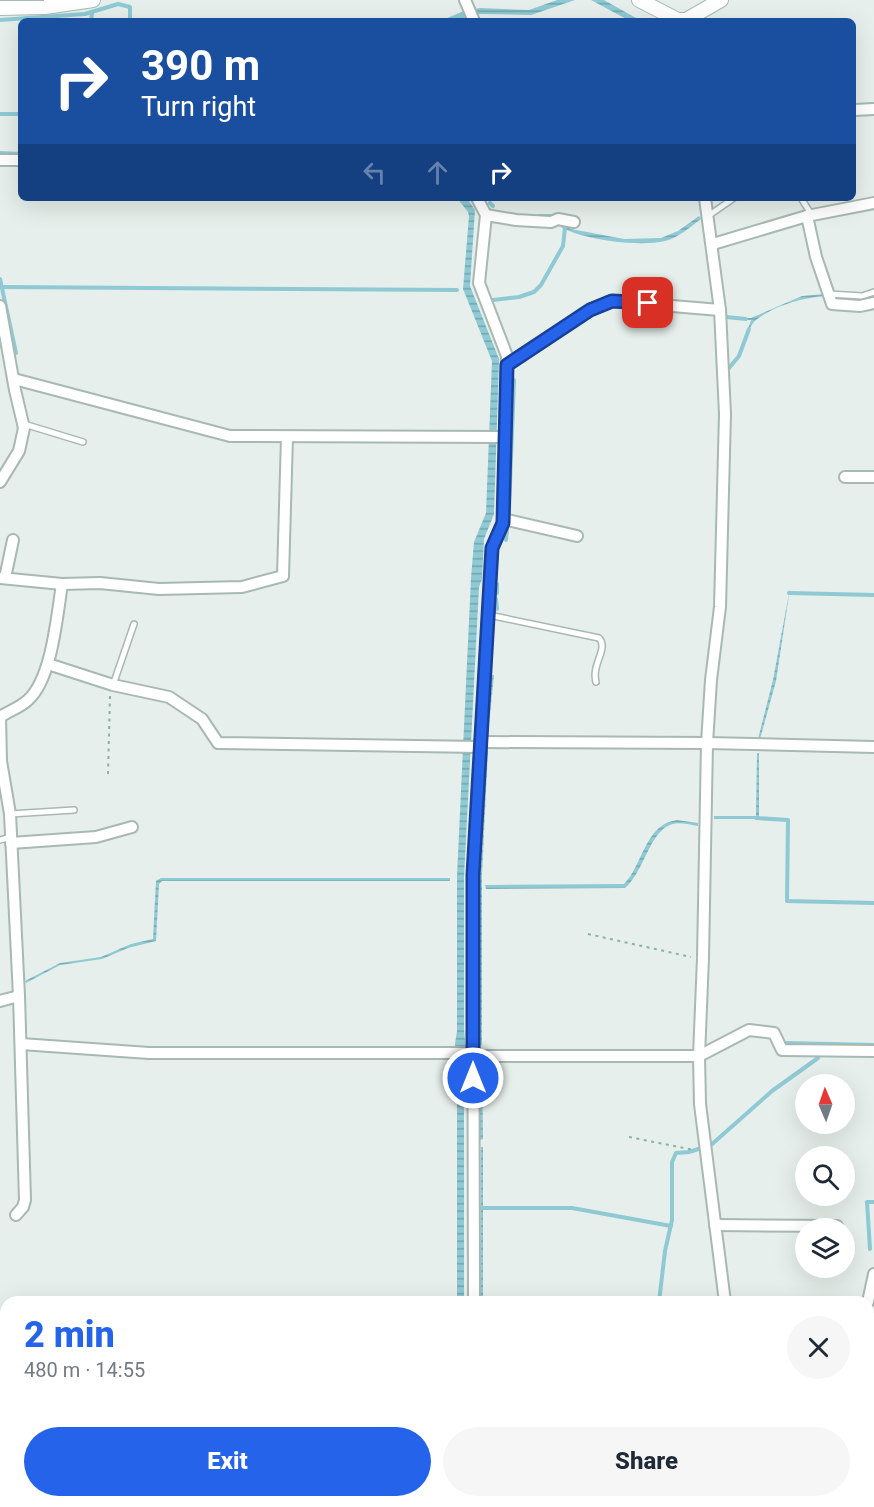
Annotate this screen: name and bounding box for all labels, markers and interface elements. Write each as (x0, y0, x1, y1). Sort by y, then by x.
text: 390 m (141, 41, 260, 90)
icon: right (42, 42, 120, 120)
text: Turn right (141, 91, 256, 123)
icon: left (358, 156, 391, 189)
icon: ahead (421, 156, 454, 189)
icon: right (484, 156, 517, 189)
pin (622, 277, 673, 328)
icon: arrive (631, 286, 664, 319)
position arrow (441, 1046, 505, 1110)
north arrow (795, 1074, 855, 1134)
map controls (795, 1074, 855, 1278)
button: search (795, 1146, 855, 1206)
button: layers (795, 1218, 855, 1278)
text: 2 min (24, 1314, 115, 1356)
button: close (787, 1316, 850, 1379)
text: 480 m · 14:55 (24, 1358, 145, 1382)
button: Exit (24, 1427, 431, 1496)
button: Share (443, 1427, 850, 1496)

